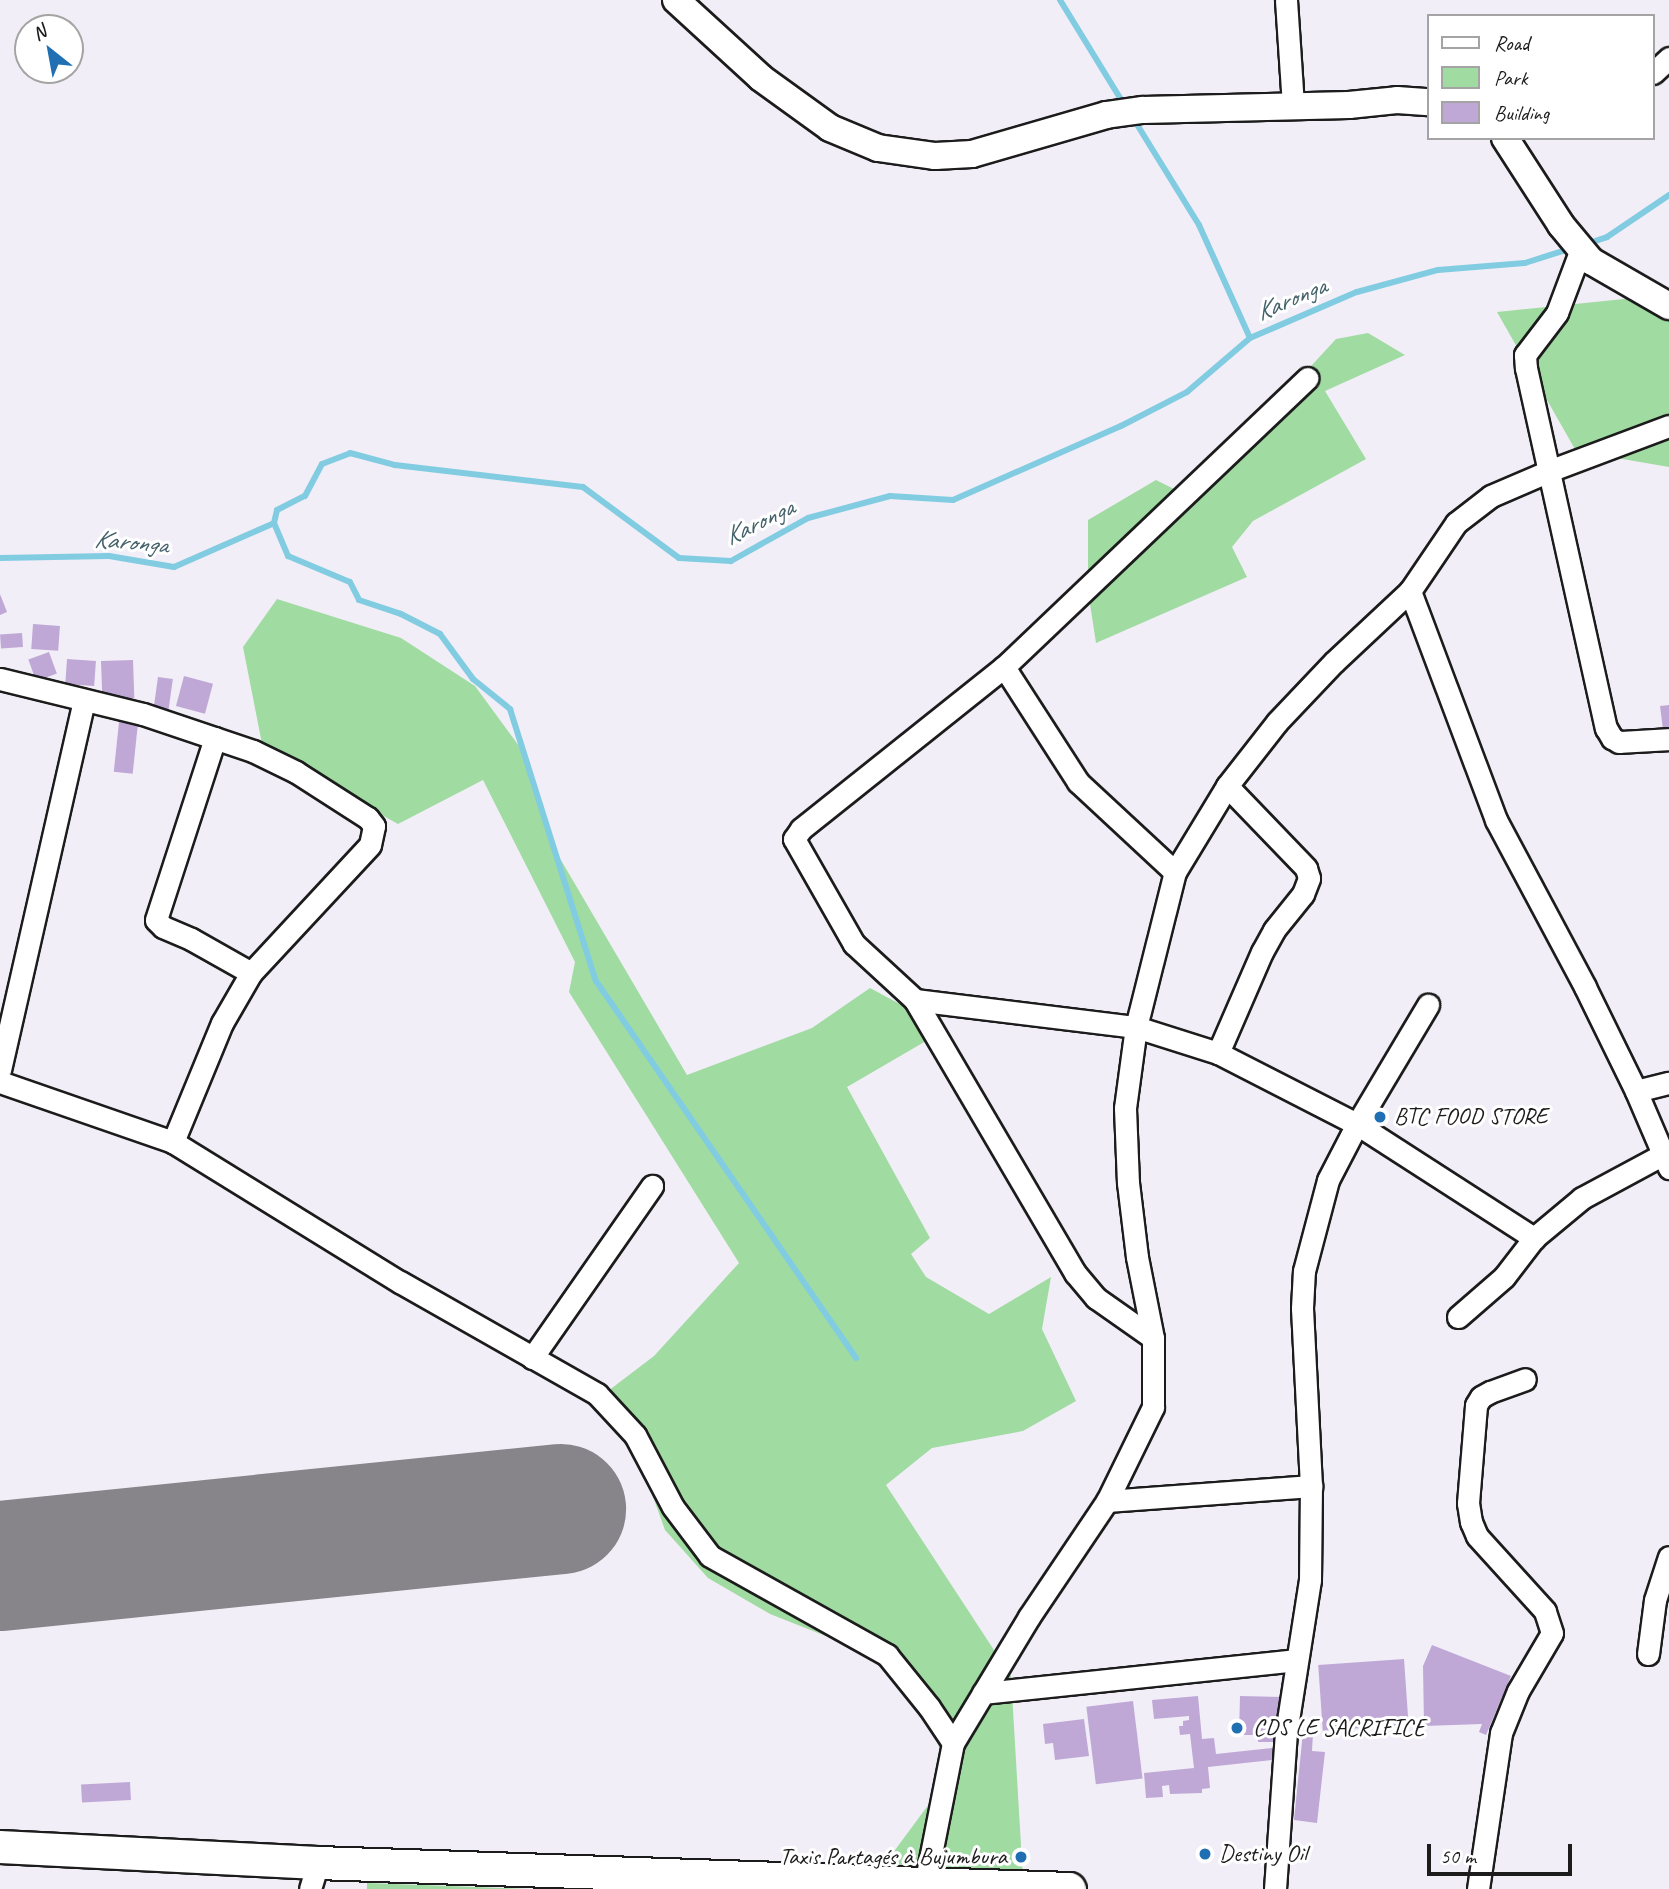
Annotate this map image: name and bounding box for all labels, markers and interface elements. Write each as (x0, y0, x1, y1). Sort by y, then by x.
north arrow (14, 14, 84, 84)
legend (1428, 14, 1655, 140)
text: N (28, 19, 50, 46)
text: Road (1494, 30, 1529, 56)
text: Park (1494, 65, 1527, 91)
text: Building (1494, 100, 1549, 126)
water label: Karonga (1251, 270, 1331, 328)
water label: Karonga (719, 492, 799, 552)
water label: Karonga (93, 523, 169, 561)
place label: BTC FOOD STORE (1394, 1103, 1547, 1131)
marker: BTC FOOD STORE (1372, 1109, 1388, 1125)
place label: CDS LE SACRIFICE (1253, 1714, 1425, 1742)
marker: CDS LE SACRIFICE (1227, 1718, 1247, 1738)
scale bar (1431, 1829, 1576, 1873)
place label: Destiny Oil (1219, 1840, 1307, 1868)
place label: Taxis Partagés à Bujumbura (779, 1843, 1007, 1871)
text: 50 m (1440, 1843, 1476, 1869)
marker: Destiny Oil (1197, 1846, 1213, 1862)
marker: Taxis Partagés à Bujumbura (1013, 1849, 1029, 1865)

